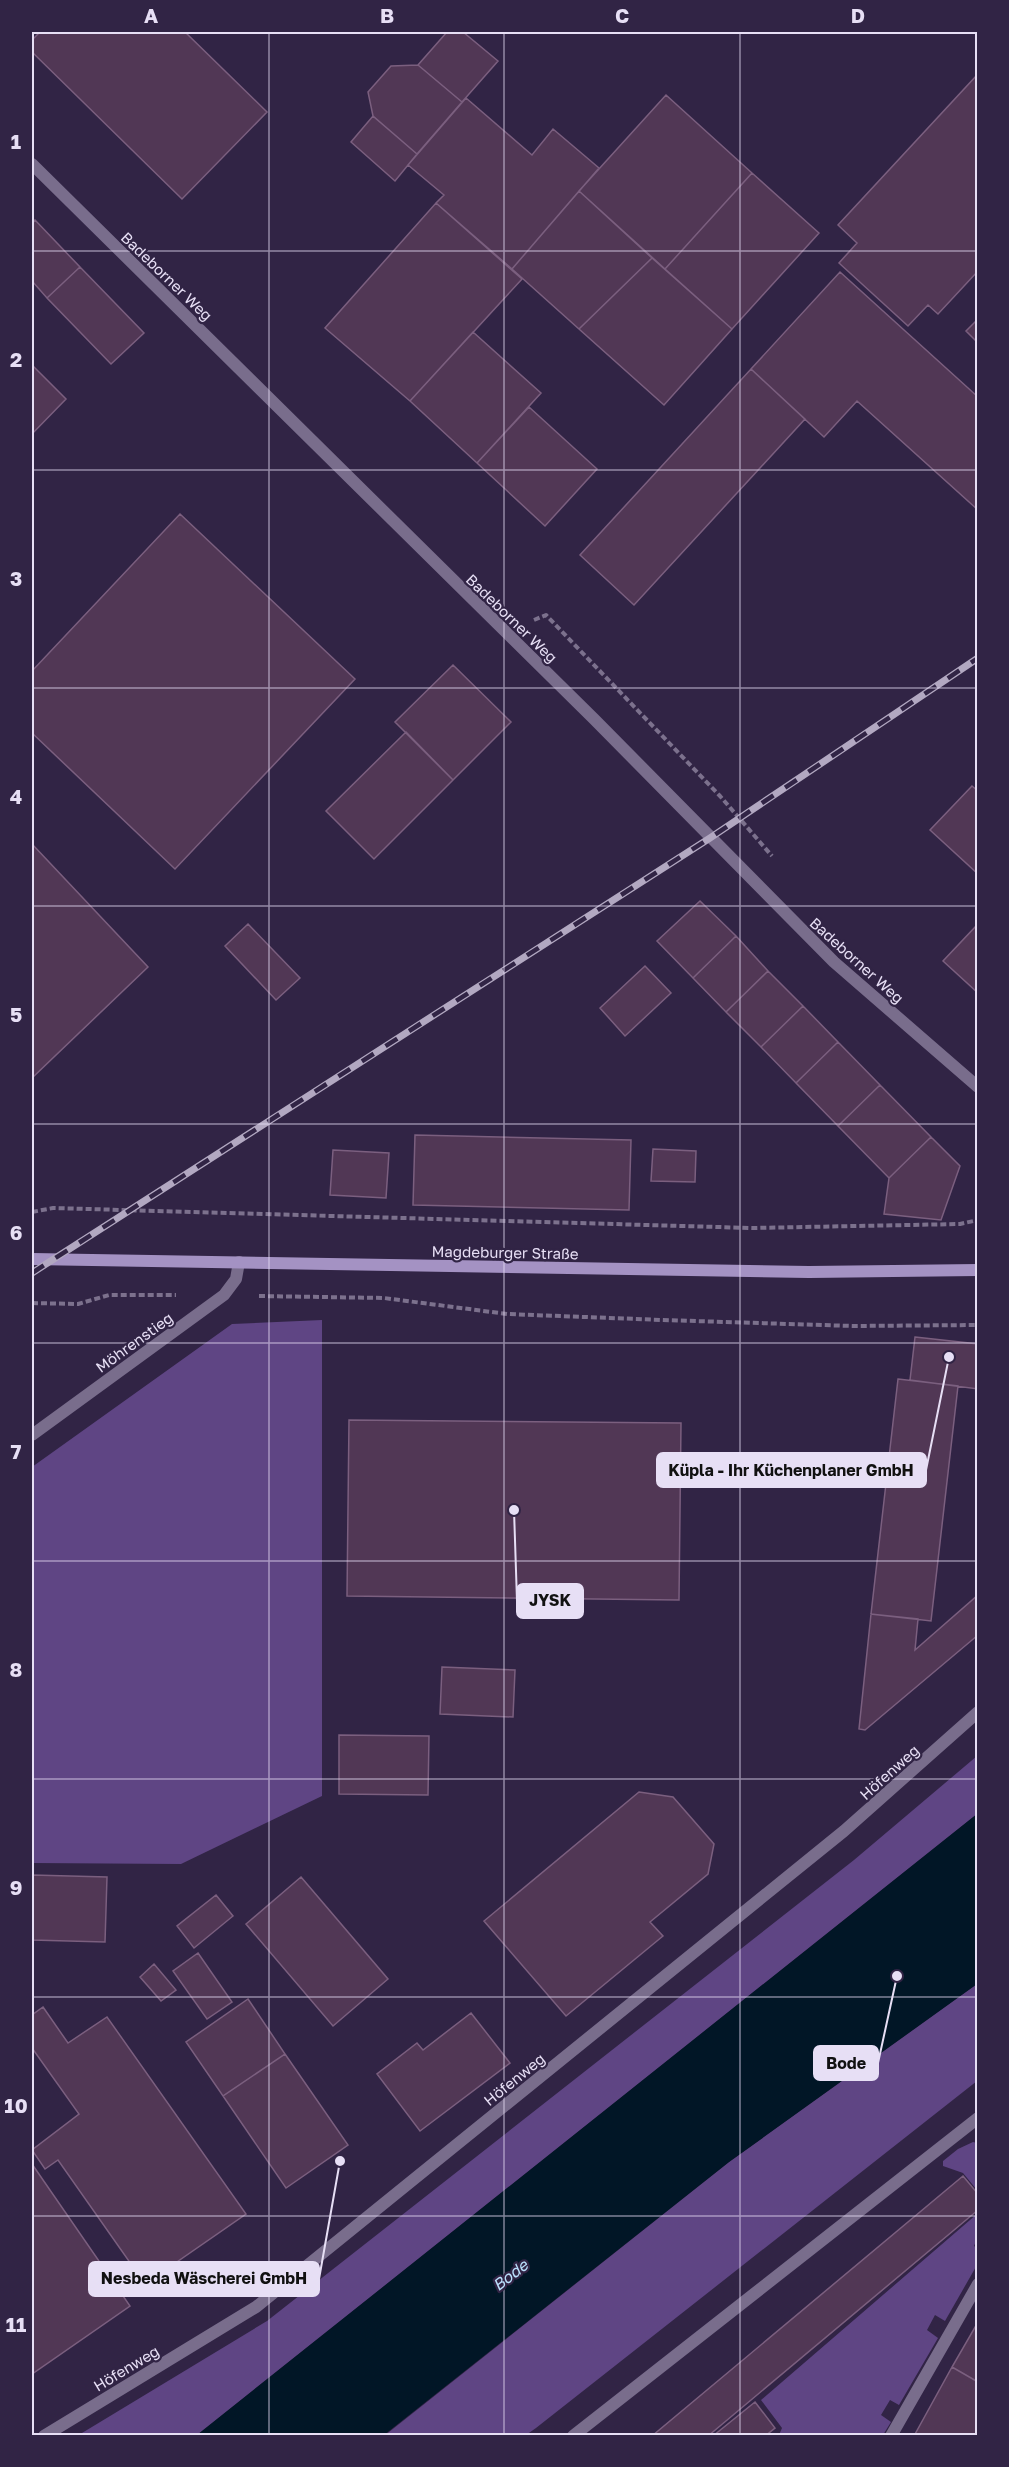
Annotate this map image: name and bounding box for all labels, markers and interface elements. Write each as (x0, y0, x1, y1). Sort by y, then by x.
text: A (144, 3, 158, 27)
text: B (380, 3, 394, 27)
text: C (615, 3, 629, 27)
text: D (851, 3, 865, 27)
text: 1 (11, 129, 21, 153)
street label: Badeborner Weg (118, 228, 216, 324)
text: 2 (10, 347, 22, 371)
text: 3 (10, 566, 22, 590)
street label: Badeborner Weg (463, 570, 561, 666)
text: 4 (10, 784, 22, 808)
street label: Badeborner Weg (806, 913, 908, 1007)
text: 5 (10, 1002, 22, 1026)
text: 6 (10, 1220, 22, 1244)
street label: Magdeburger Straße (431, 1242, 579, 1262)
street label: Möhrenstieg (92, 1308, 176, 1376)
text: 7 (11, 1439, 22, 1463)
callout: Küpla - Ihr Küchenplaner GmbH (657, 1453, 926, 1487)
text: Küpla - Ihr Küchenplaner GmbH (668, 1460, 914, 1480)
callout: JYSK (517, 1584, 583, 1618)
text: JYSK (529, 1590, 571, 1610)
text: 8 (10, 1657, 22, 1681)
street label: Höfenweg (856, 1741, 922, 1803)
text: 9 (10, 1875, 22, 1899)
callout: Bode (814, 2046, 878, 2080)
street label: Höfenweg (480, 2049, 548, 2109)
text: Bode (826, 2053, 866, 2073)
text: 10 (4, 2093, 28, 2117)
water label: Bode (488, 2254, 533, 2295)
callout: Nesbeda Wäscherei GmbH (89, 2262, 319, 2296)
text: Nesbeda Wäscherei GmbH (101, 2268, 307, 2288)
text: 11 (6, 2312, 26, 2336)
street label: Höfenweg (90, 2341, 162, 2395)

